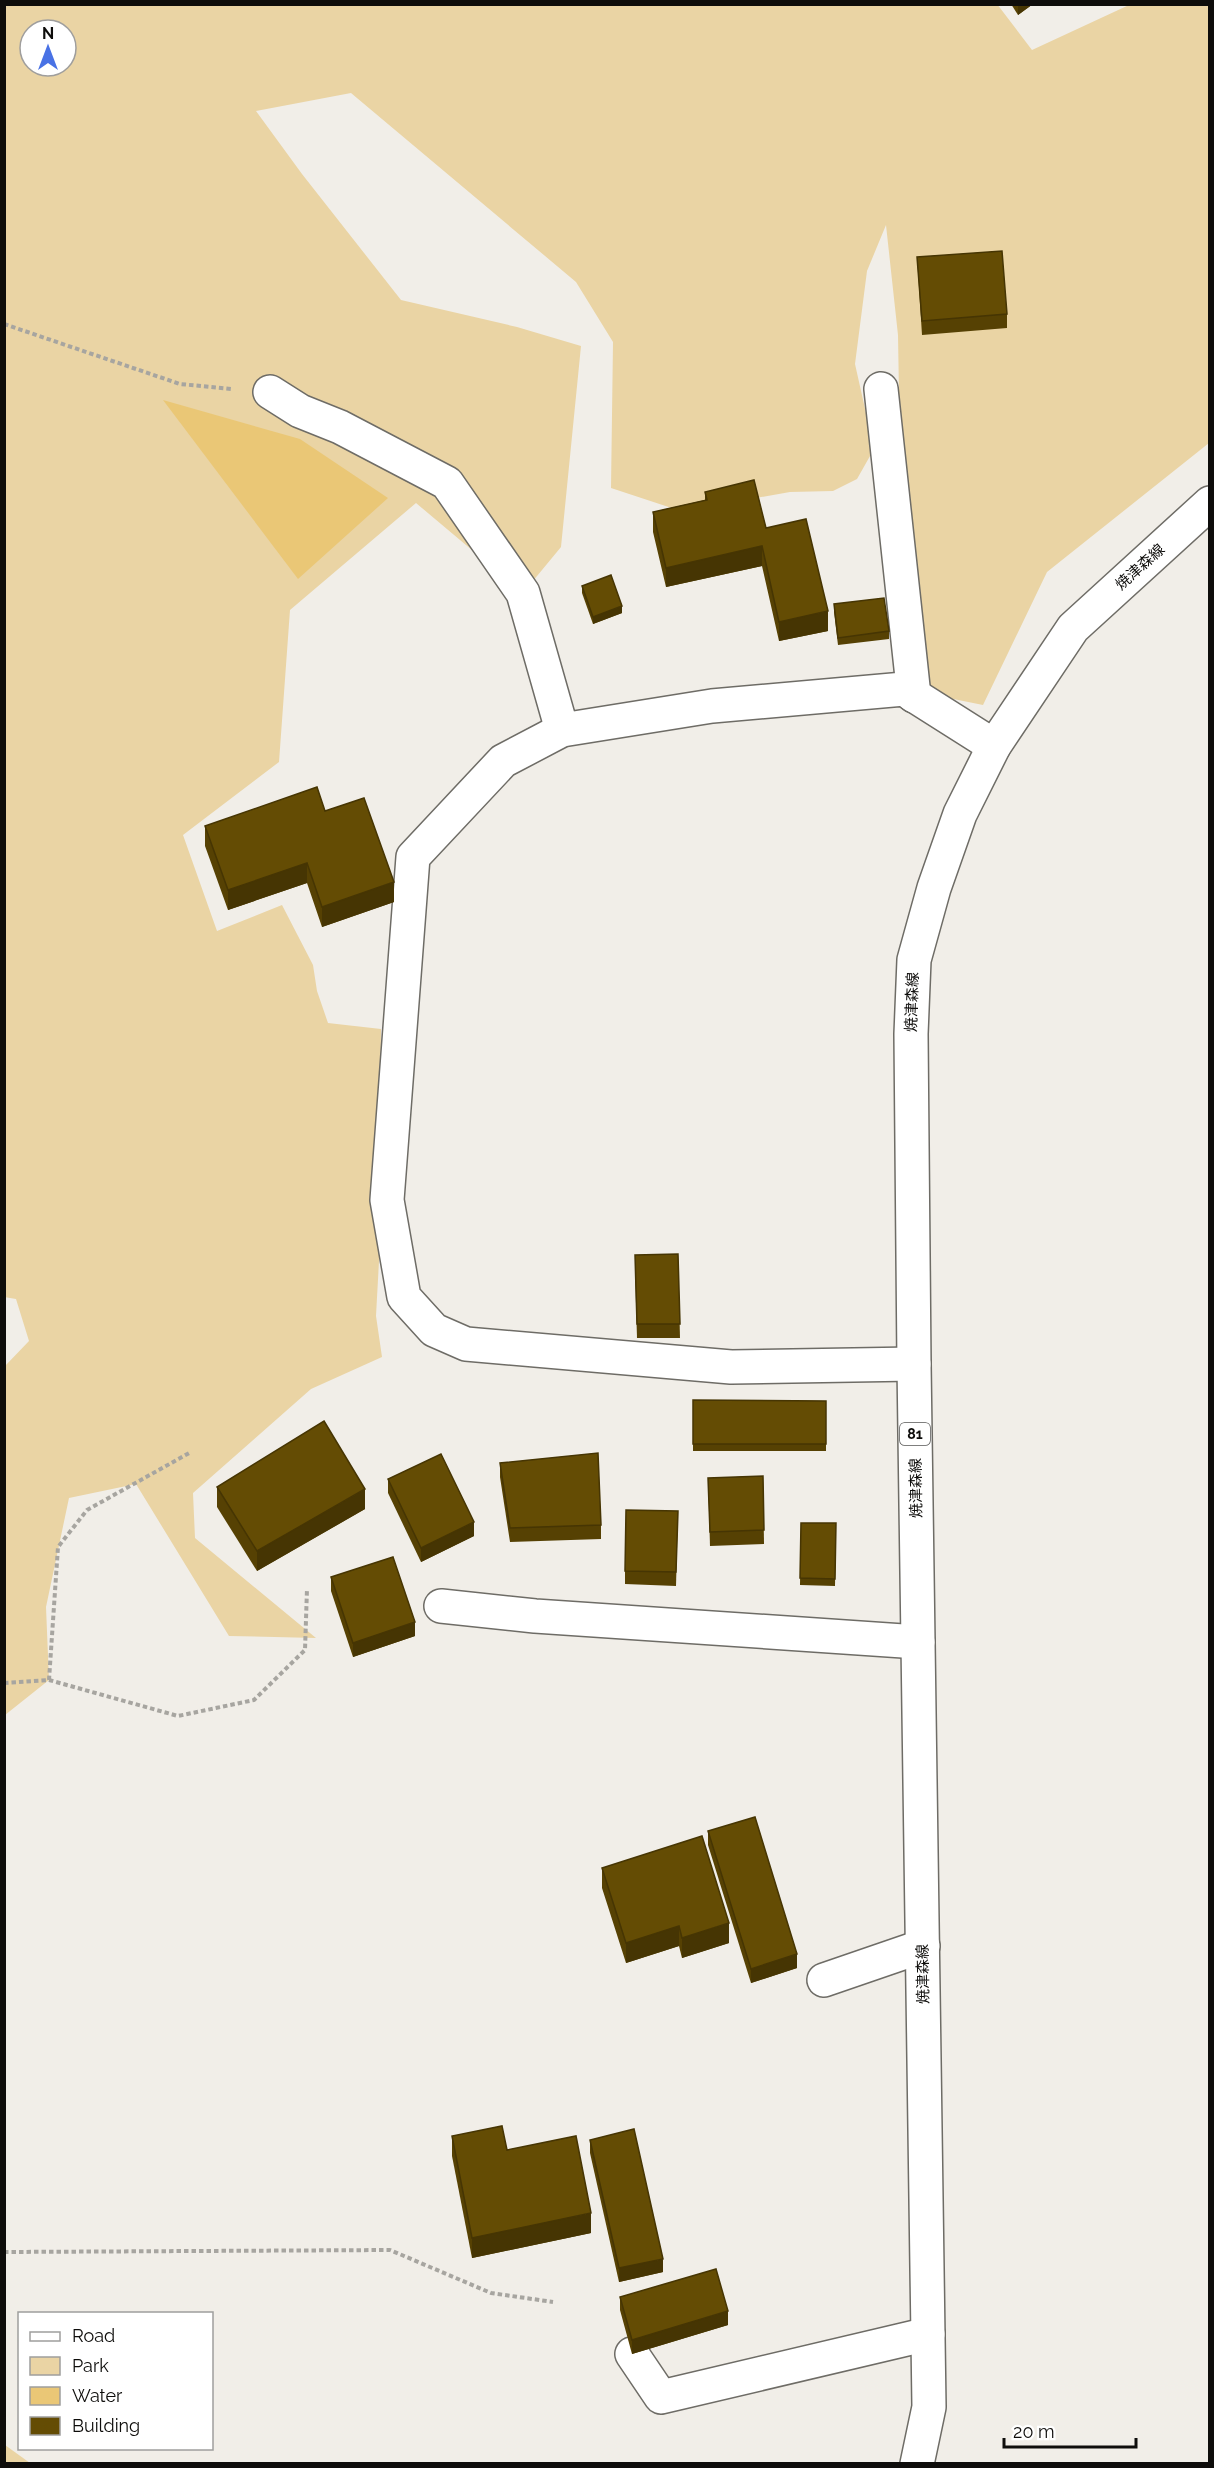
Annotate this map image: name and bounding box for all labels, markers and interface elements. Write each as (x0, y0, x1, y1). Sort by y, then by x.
north arrow (18, 18, 78, 78)
text: N (42, 24, 54, 43)
street label: 焼津森線 (1112, 540, 1168, 594)
street label: 焼津森線 (902, 972, 922, 1032)
road number: 81 (900, 1423, 930, 1445)
street label: 焼津森線 (906, 1458, 926, 1518)
street label: 焼津森線 (913, 1944, 933, 2004)
legend (18, 2312, 213, 2450)
text: Road (72, 2325, 115, 2346)
text: Park (72, 2355, 109, 2376)
text: Water (72, 2385, 123, 2406)
scale bar (1004, 2411, 1136, 2449)
text: Building (72, 2415, 140, 2436)
text: 20 m (1013, 2421, 1055, 2442)

